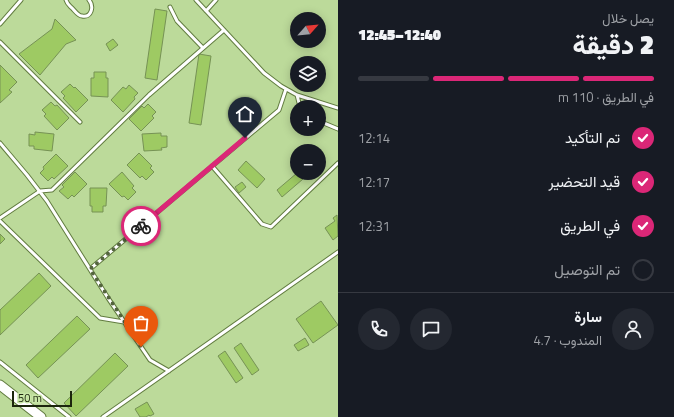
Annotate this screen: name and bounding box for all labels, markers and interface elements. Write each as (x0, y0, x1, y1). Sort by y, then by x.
text: يصل خلال (602, 8, 654, 28)
north arrow (290, 12, 326, 48)
map controls (290, 12, 326, 180)
text: 12:40–12:45 (358, 23, 441, 46)
text: 2 دقيقة (573, 25, 654, 64)
button: layers (290, 56, 326, 92)
text: في الطريق · 110 m (558, 87, 654, 107)
pin (228, 97, 262, 138)
button: + (290, 100, 326, 136)
icon: home (234, 103, 256, 125)
text: تم التأكيد (565, 126, 620, 149)
icon: check (632, 127, 654, 149)
text: 12:14 (358, 128, 390, 148)
button: − (290, 144, 326, 180)
text: قيد التحضير (548, 170, 620, 193)
icon: check (632, 171, 654, 193)
text: 12:17 (358, 172, 390, 192)
courier (121, 206, 161, 246)
text: في الطريق (560, 214, 620, 237)
icon: bike (130, 215, 152, 237)
icon: check (632, 215, 654, 237)
text: 12:31 (358, 216, 390, 236)
text: تم التوصيل (554, 258, 620, 281)
text: سارة (574, 305, 602, 328)
pin (124, 306, 158, 347)
button: phone (358, 308, 400, 350)
button: chat (410, 308, 452, 350)
button: person (612, 308, 654, 350)
icon: bag (130, 312, 152, 334)
text: المندوب · 4.7 (533, 330, 602, 350)
scale bar (12, 389, 72, 408)
text: 50 m (18, 390, 42, 406)

